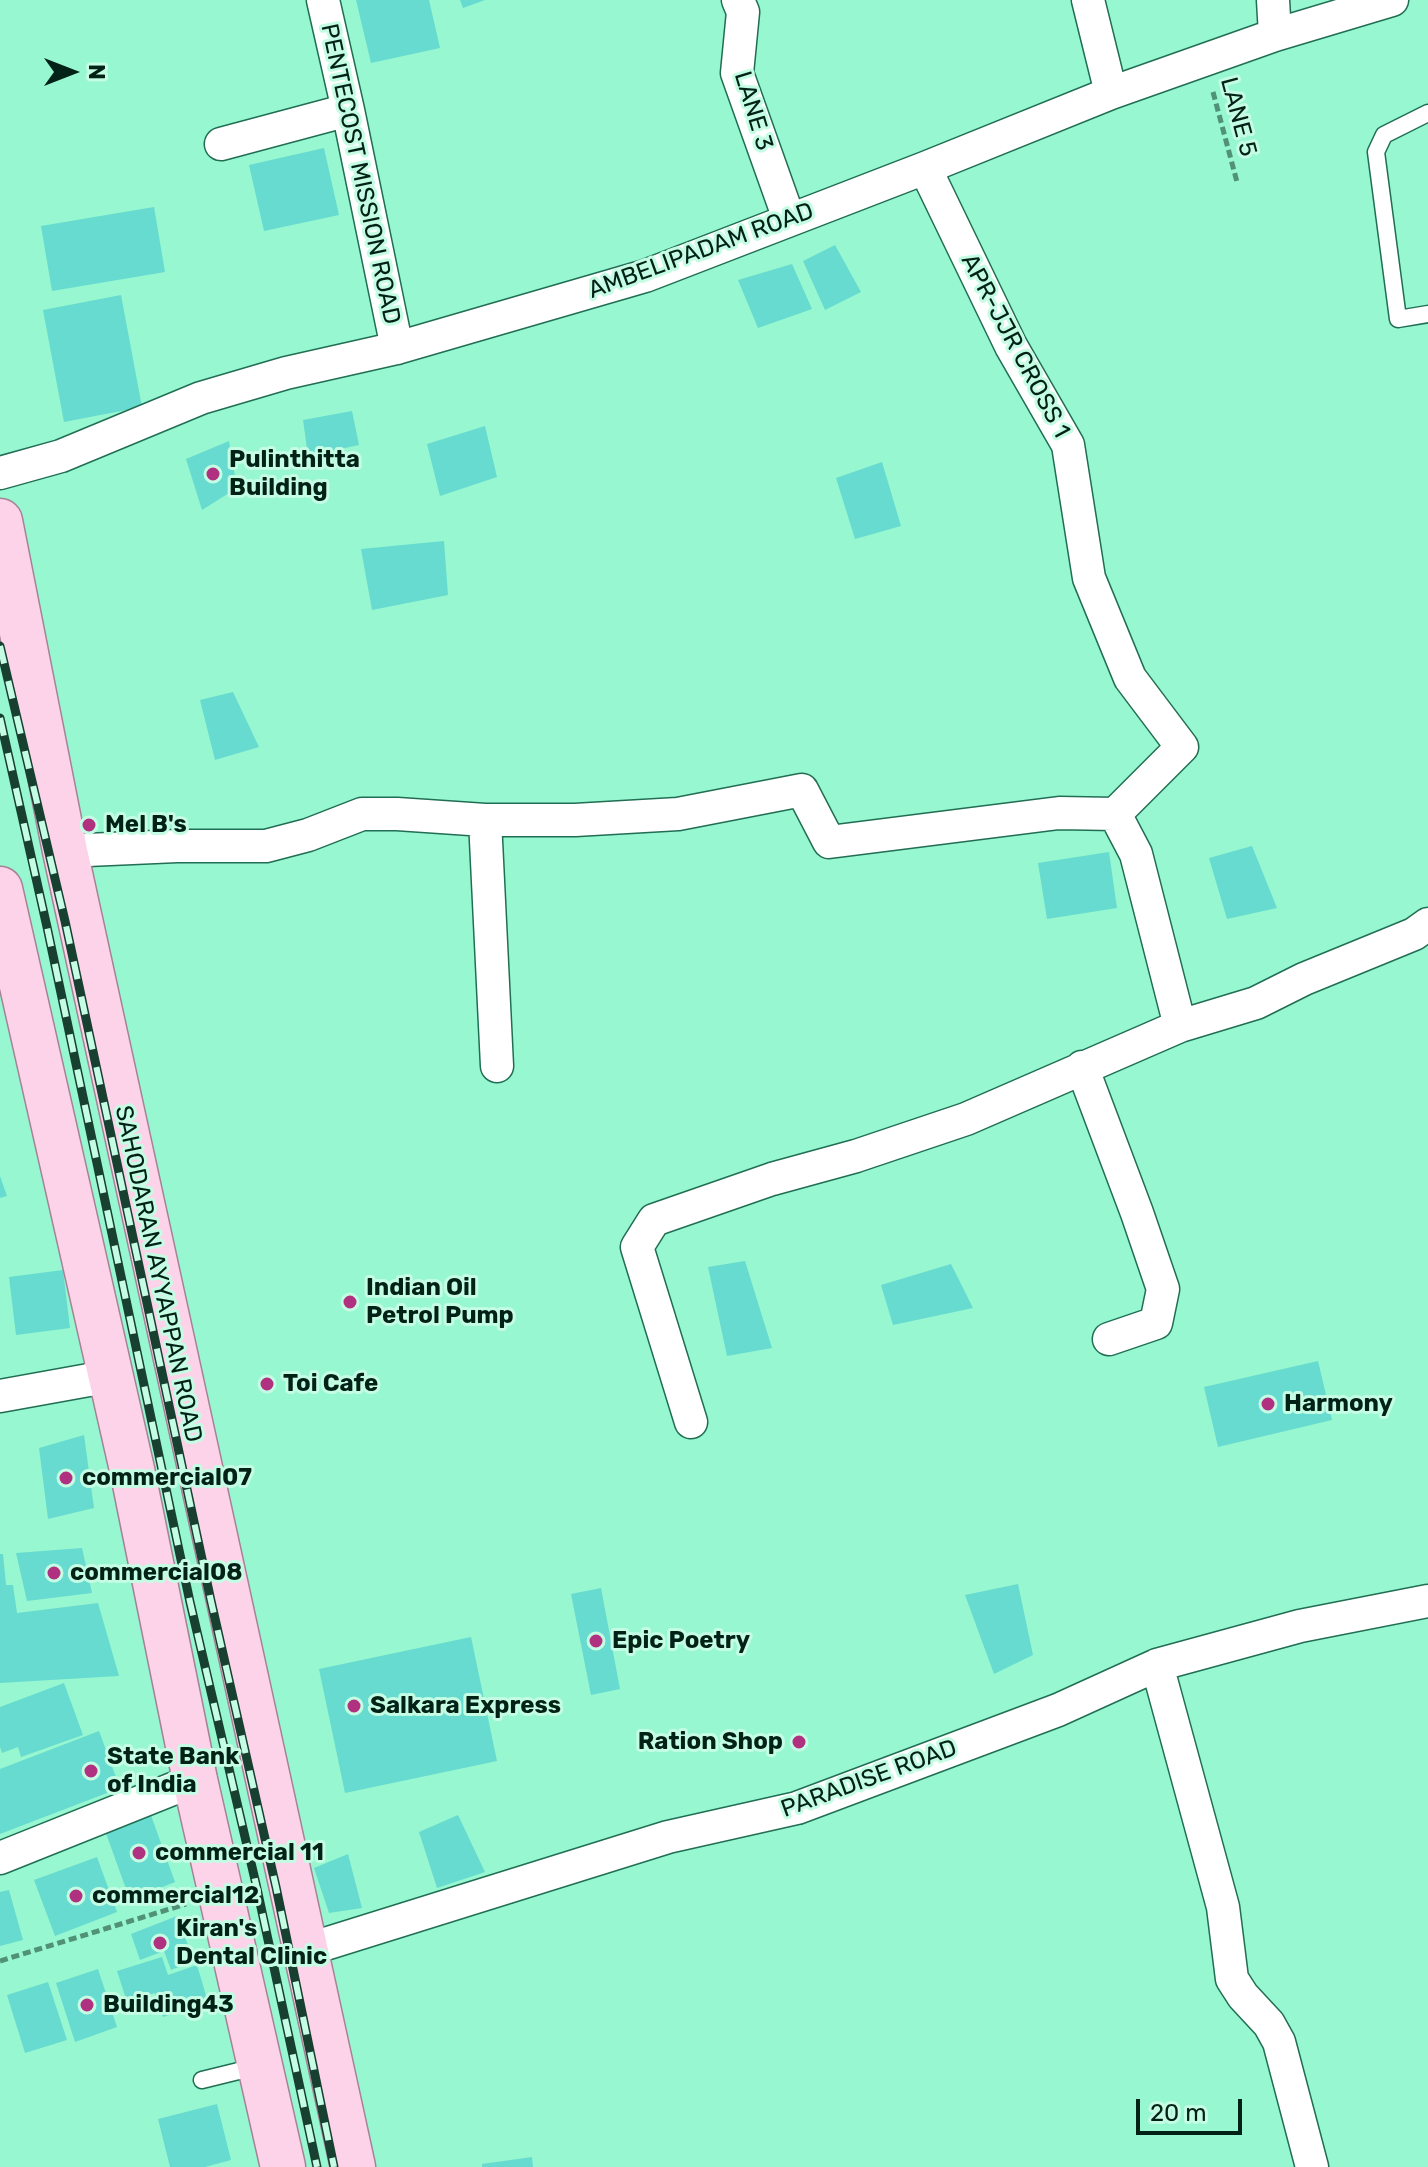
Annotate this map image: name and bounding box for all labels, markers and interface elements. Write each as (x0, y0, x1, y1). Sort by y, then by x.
street label: PENTECOST MISSION ROAD (314, 21, 406, 327)
north arrow (32, 32, 112, 112)
text: N (83, 64, 110, 80)
street label: LANE 3 (727, 68, 779, 154)
street label: LANE 5 (1214, 74, 1262, 160)
street label: AMBELIPADAM ROAD (584, 197, 818, 305)
street label: APR-JJR CROSS 1 (954, 249, 1076, 443)
place label: Pulinthitta Building (229, 446, 360, 502)
marker: Pulinthitta Building (204, 465, 222, 483)
place label: Mel B's (105, 811, 187, 839)
marker: Mel B's (80, 816, 98, 834)
street label: SAHODARAN AYYAPPAN ROAD (108, 1103, 208, 1445)
place label: Indian Oil Petrol Pump (366, 1274, 514, 1330)
marker: Indian Oil Petrol Pump (341, 1293, 359, 1311)
place label: Toi Cafe (283, 1370, 378, 1398)
marker: Toi Cafe (258, 1375, 276, 1393)
place label: Harmony (1284, 1390, 1393, 1418)
marker: Harmony (1259, 1395, 1277, 1413)
place label: commercial07 (82, 1464, 252, 1492)
marker: commercial07 (57, 1469, 75, 1487)
place label: commercial08 (70, 1559, 242, 1587)
marker: commercial08 (45, 1564, 63, 1582)
place label: Epic Poetry (612, 1627, 750, 1655)
marker: Epic Poetry (587, 1632, 605, 1650)
place label: Salkara Express (370, 1692, 561, 1720)
marker: Salkara Express (345, 1697, 363, 1715)
place label: Ration Shop (638, 1728, 783, 1756)
marker: Ration Shop (790, 1733, 808, 1751)
street label: PARADISE ROAD (777, 1734, 961, 1824)
place label: State Bank of India (107, 1743, 239, 1799)
marker: State Bank of India (82, 1762, 100, 1780)
place label: commercial 11 (155, 1839, 324, 1867)
marker: commercial 11 (130, 1844, 148, 1862)
place label: commercial12 (92, 1882, 259, 1910)
marker: commercial12 (67, 1887, 85, 1905)
place label: Kiran's Dental Clinic (176, 1915, 327, 1971)
marker: Kiran's Dental Clinic (151, 1934, 169, 1952)
place label: Building43 (103, 1991, 234, 2019)
marker: Building43 (78, 1996, 96, 2014)
scale bar (1140, 2083, 1246, 2133)
text: 20 m (1150, 2099, 1207, 2127)

